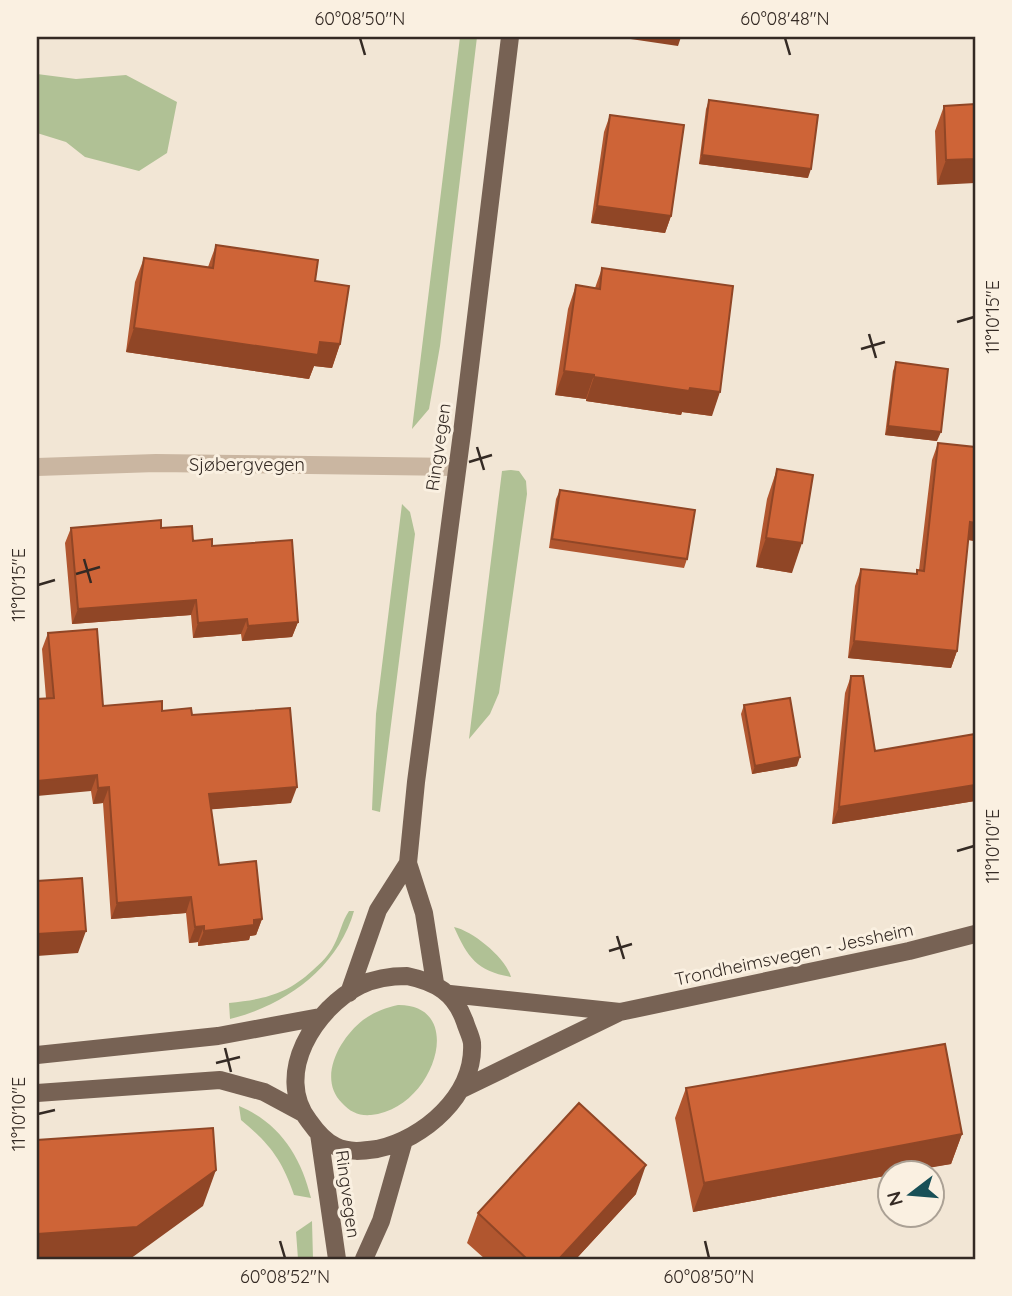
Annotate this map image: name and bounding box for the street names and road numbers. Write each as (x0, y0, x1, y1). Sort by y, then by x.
street label: Ringvegen (420, 402, 456, 492)
street label: Sjøbergvegen (189, 453, 305, 476)
street label: Trondheimsvegen - Jessheim (673, 917, 915, 991)
street label: Ringvegen (330, 1149, 366, 1239)

